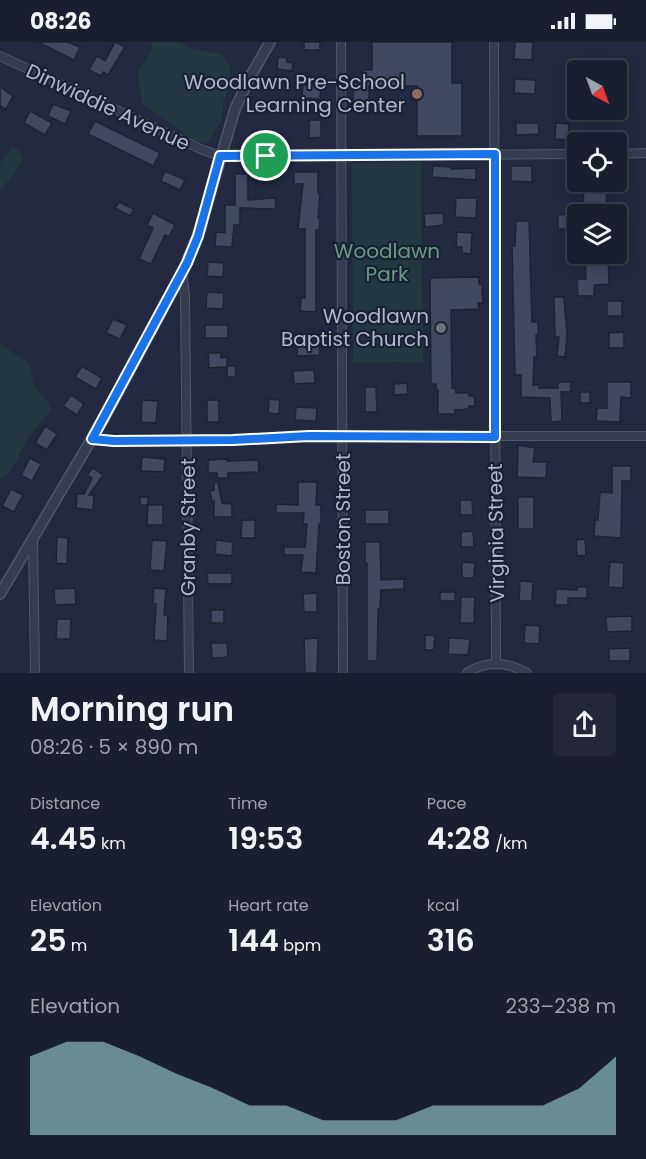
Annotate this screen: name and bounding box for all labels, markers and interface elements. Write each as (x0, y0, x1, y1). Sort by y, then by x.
text: 08:26 (30, 6, 91, 37)
street label: Dinwiddie Avenue (21, 57, 195, 157)
north arrow (567, 60, 627, 120)
map controls (567, 60, 627, 264)
place label: Woodlawn Pre-School Learning Center (184, 68, 405, 119)
marker: Woodlawn Pre-School Learning Center (410, 87, 424, 101)
pin (240, 130, 291, 181)
button: locate (567, 132, 627, 192)
icon: arrive (249, 139, 282, 172)
button: layers (567, 204, 627, 264)
park label: Woodlawn Park (334, 237, 440, 288)
place label: Woodlawn Baptist Church (281, 302, 429, 353)
marker: Woodlawn Baptist Church (434, 321, 448, 335)
street label: Boston Street (329, 453, 357, 585)
street label: Granby Street (174, 458, 202, 596)
street label: Virginia Street (481, 463, 511, 603)
text: Morning run (30, 686, 234, 733)
button: share (553, 693, 616, 756)
text: 08:26 · 5 × 890 m (30, 733, 198, 761)
text: Distance (30, 792, 100, 815)
text: Time (228, 792, 267, 815)
text: Pace (427, 792, 466, 815)
text: 4.45 (30, 817, 97, 860)
text: 19:53 (228, 817, 303, 860)
text: 4:28 (427, 817, 491, 860)
text: km (97, 832, 126, 855)
text: /km (491, 832, 528, 855)
text: Elevation (30, 894, 102, 917)
text: Heart rate (228, 894, 309, 917)
text: kcal (427, 894, 459, 917)
text: 25 (30, 919, 67, 962)
text: 144 (228, 919, 279, 962)
text: 316 (427, 919, 475, 962)
text: m (67, 934, 87, 957)
text: bpm (279, 934, 321, 957)
text: Elevation (30, 992, 120, 1020)
text: 233–238 m (506, 992, 616, 1020)

